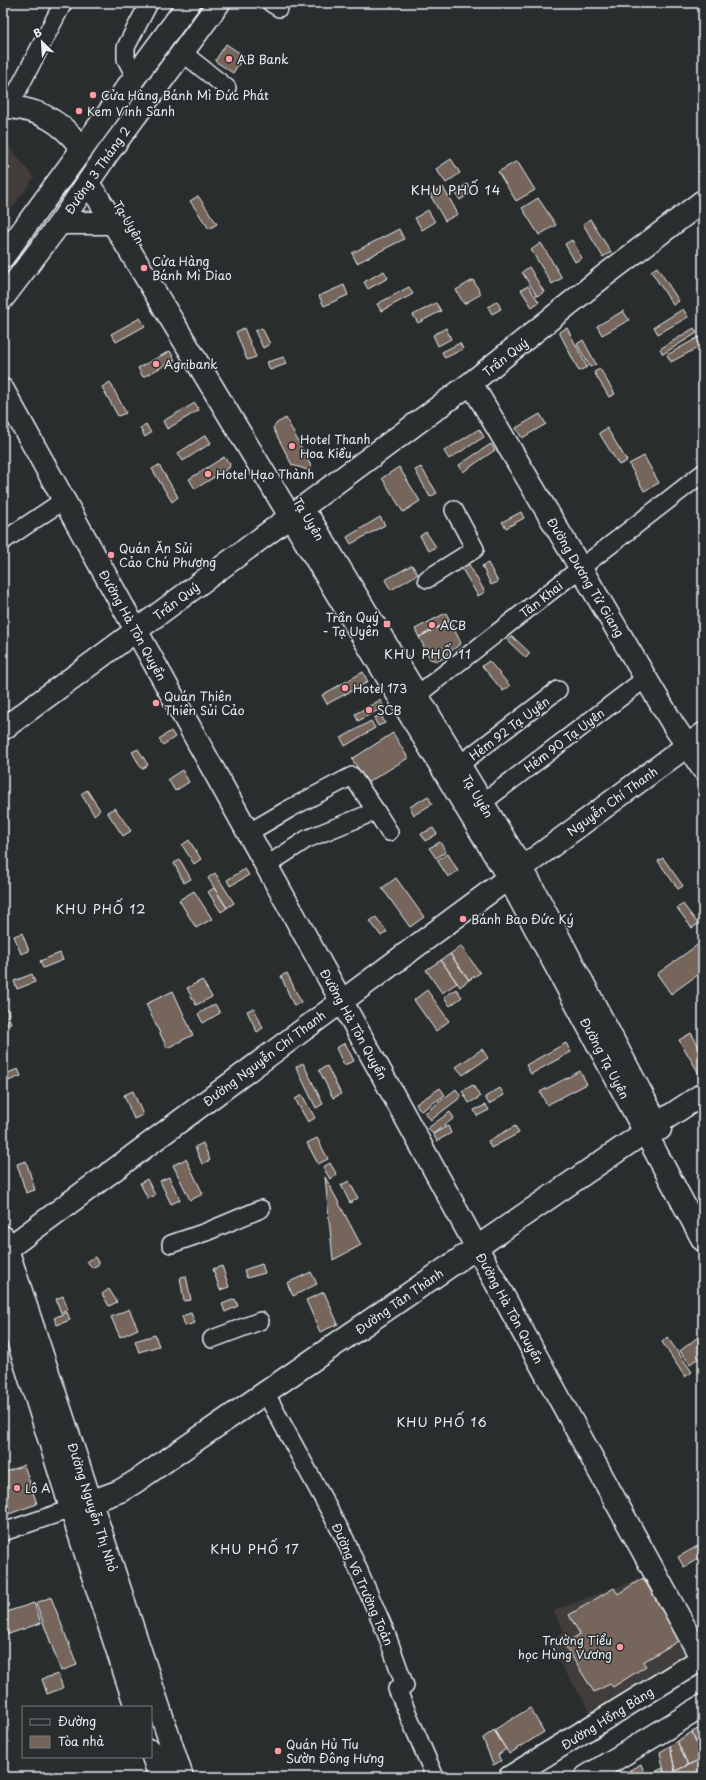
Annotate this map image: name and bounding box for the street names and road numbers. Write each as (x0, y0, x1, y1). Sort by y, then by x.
street label: Đường 3 Tháng 2 (60, 122, 134, 218)
street label: Tạ Uyên (109, 197, 149, 247)
street label: Trần Quý (478, 333, 532, 381)
street label: Tạ Uyên (289, 494, 329, 544)
street label: Đường Dương Tử Giang (543, 514, 629, 640)
street label: Đường Hà Tôn Quyền (95, 566, 171, 684)
street label: Tân Khai (516, 576, 566, 622)
street label: Trần Quý (149, 578, 203, 624)
street label: Hẻm 92 Tạ Uyên (465, 692, 553, 764)
street label: Hẻm 90 Tạ Uyên (520, 704, 608, 776)
street label: Nguyễn Chí Thanh (563, 762, 661, 840)
street label: Tạ Uyên (458, 771, 498, 821)
street label: Đường Hà Tôn Quyền (316, 965, 392, 1083)
street label: Đường Nguyễn Chí Thanh (199, 1006, 329, 1110)
street label: Đường Tạ Uyên (576, 1014, 634, 1102)
street label: Đường Hà Tôn Quyền (472, 1249, 548, 1367)
street label: Đường Tân Thành (351, 1264, 447, 1338)
street label: Đường Nguyễn Thị Nhỏ (64, 1440, 122, 1574)
street label: Đường Võ Trường Toản (328, 1520, 398, 1648)
street label: Đường Hồng Bàng (557, 1682, 657, 1754)

